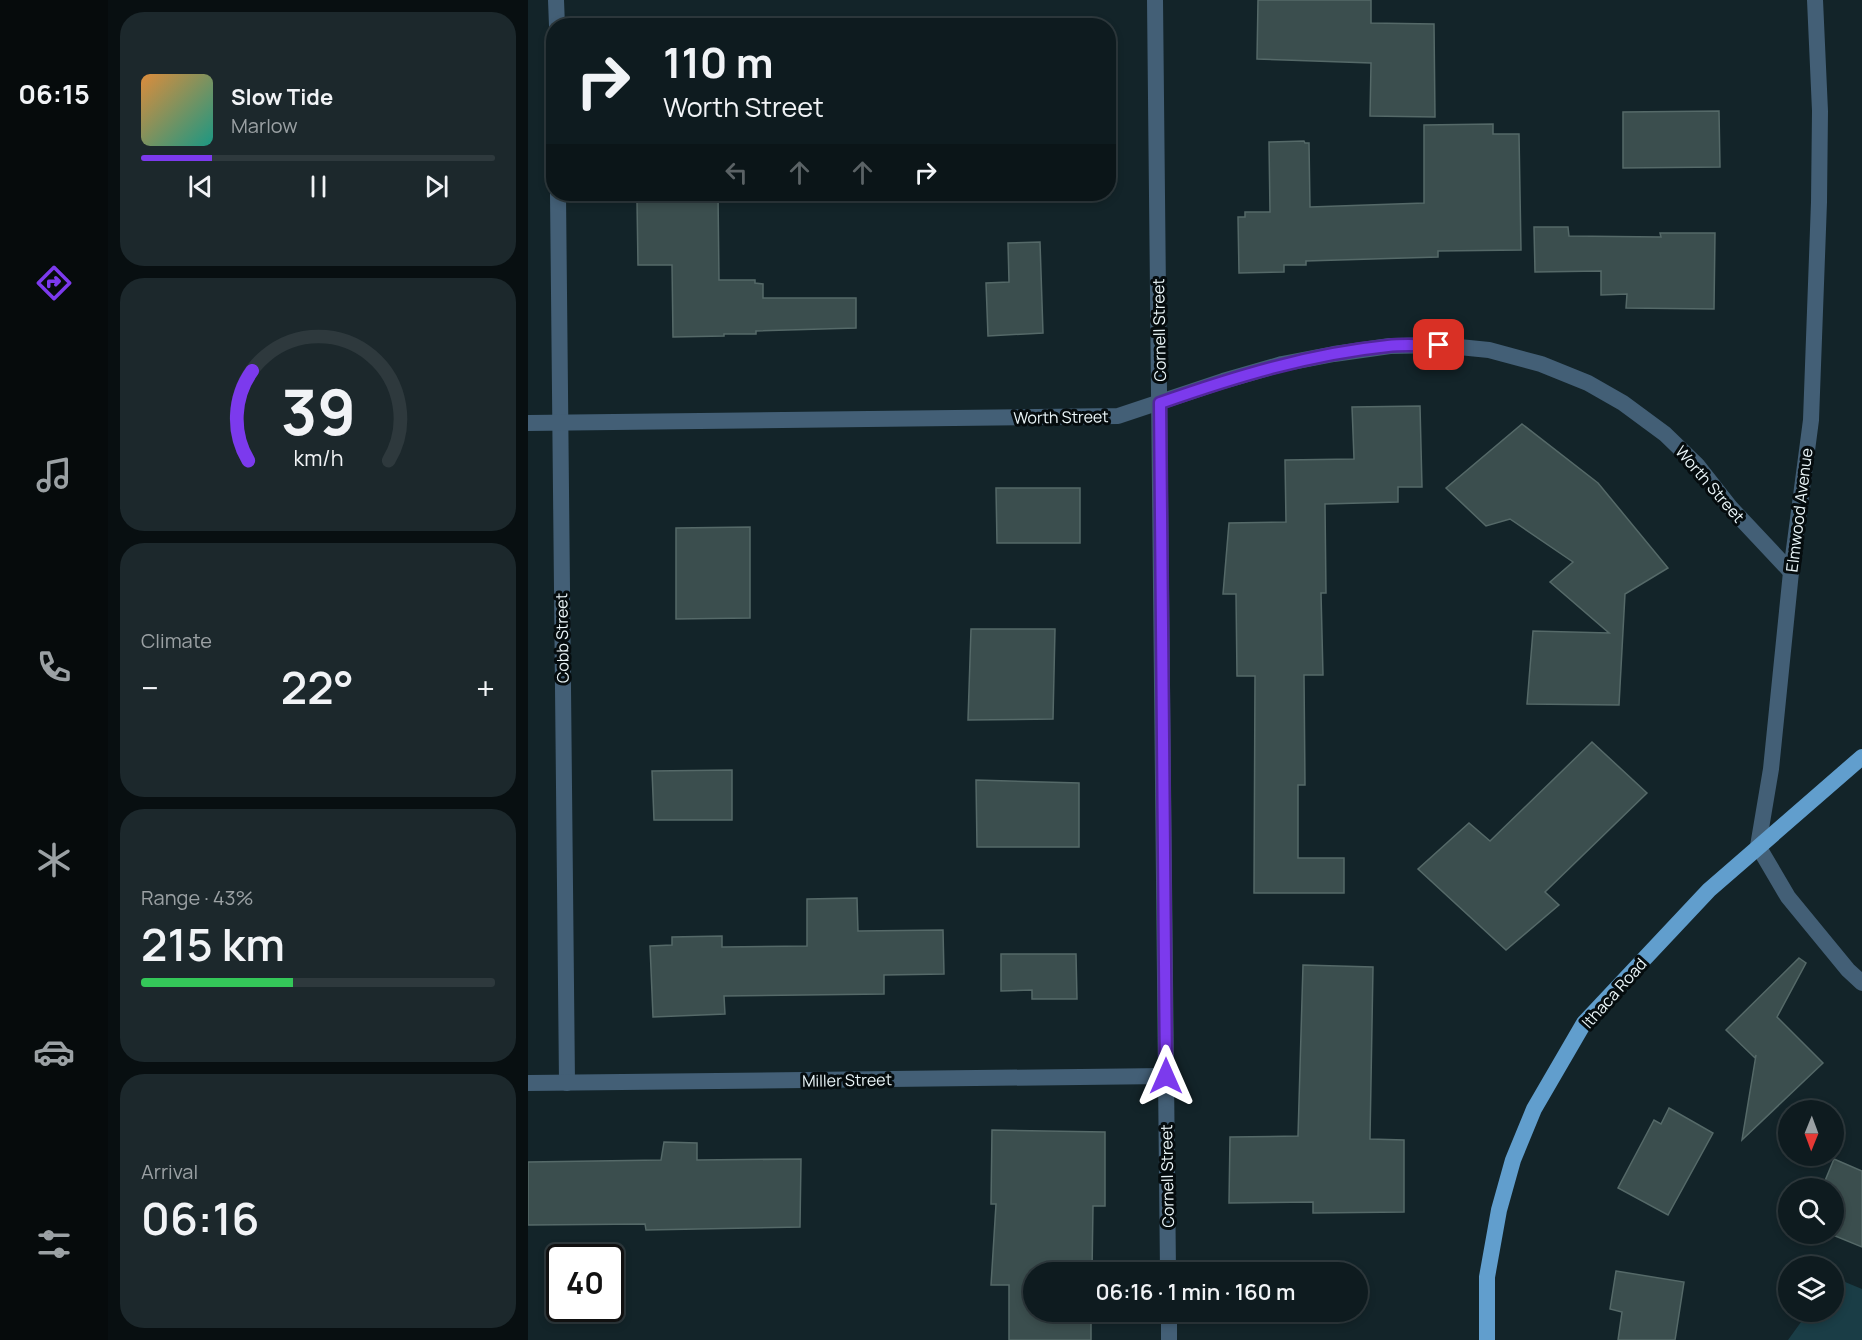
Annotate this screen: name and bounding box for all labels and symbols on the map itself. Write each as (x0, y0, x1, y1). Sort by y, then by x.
street label: Cornell Street (1147, 278, 1171, 382)
pin (1413, 319, 1464, 370)
street label: Worth Street (1013, 405, 1109, 429)
street label: Worth Street (1670, 441, 1750, 527)
street label: Elmwood Avenue (1780, 447, 1818, 573)
street label: Cobb Street (550, 593, 574, 683)
street label: Ithaca Road (1577, 953, 1651, 1033)
position arrow (1134, 1044, 1198, 1108)
street label: Miller Street (802, 1068, 892, 1092)
north arrow (1778, 1100, 1844, 1166)
street label: Cornell Street (1155, 1124, 1179, 1228)
speed limit sign: 40 (546, 1244, 624, 1322)

